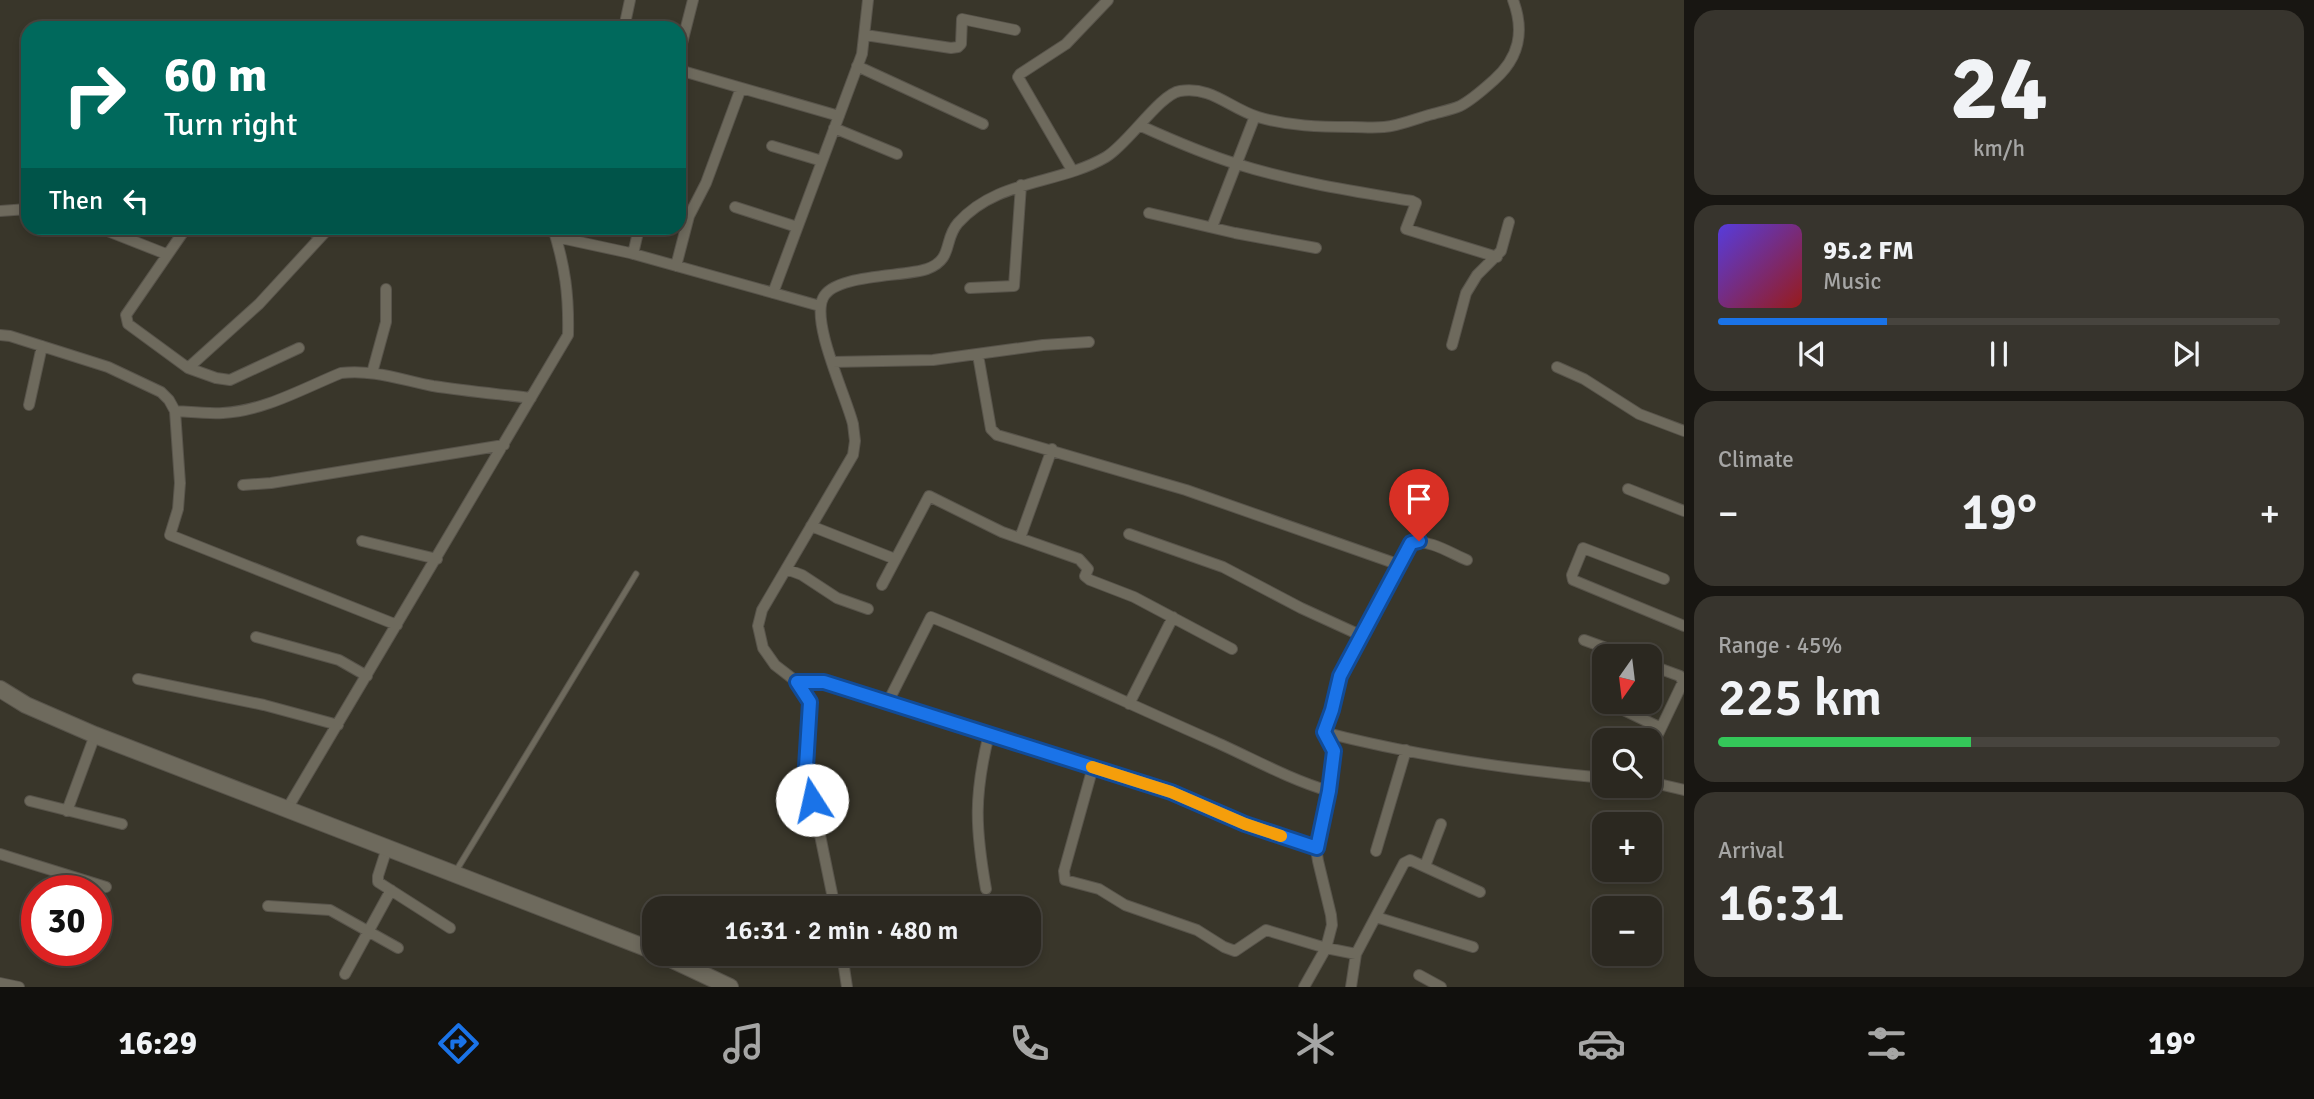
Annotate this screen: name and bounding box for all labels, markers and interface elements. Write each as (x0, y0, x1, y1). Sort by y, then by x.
text: 24 (1950, 32, 2048, 145)
text: 60 m (164, 45, 267, 105)
icon: right (49, 49, 140, 140)
text: Turn right (164, 105, 297, 144)
text: km/h (1973, 134, 2025, 163)
icon: left (117, 182, 155, 220)
text: Then (49, 185, 103, 217)
text: 95.2 FM (1823, 235, 1914, 267)
text: Music (1823, 267, 1881, 296)
icon: previous (1793, 335, 1831, 373)
icon: pause (1980, 335, 2018, 373)
icon: next (2167, 335, 2205, 373)
text: Climate (1718, 445, 1794, 474)
pin (1389, 469, 1449, 541)
icon: arrive (1400, 480, 1438, 518)
text: 19° (1961, 480, 2037, 544)
text: − (1718, 490, 1739, 537)
text: + (2259, 490, 2280, 537)
text: Range · 45% (1718, 631, 1842, 660)
north arrow (1592, 644, 1662, 714)
map controls (1592, 644, 1662, 966)
text: 225 km (1718, 666, 1882, 730)
button: search (1592, 728, 1662, 798)
position arrow (775, 763, 849, 837)
button: + (1592, 812, 1662, 882)
text: Arrival (1718, 836, 1784, 865)
text: 16:31 (1718, 871, 1845, 935)
speed limit sign: 30 (21, 875, 112, 966)
button: − (1592, 896, 1662, 966)
text: 16:31 · 2 min · 480 m (725, 915, 958, 947)
icon: directions (434, 1019, 483, 1068)
icon: music (719, 1019, 768, 1068)
icon: phone (1005, 1019, 1054, 1068)
icon: climate (1291, 1019, 1340, 1068)
icon: car (1577, 1019, 1626, 1068)
icon: filters (1862, 1019, 1911, 1068)
text: 16:29 (118, 1024, 197, 1063)
text: 19° (2148, 1024, 2196, 1063)

